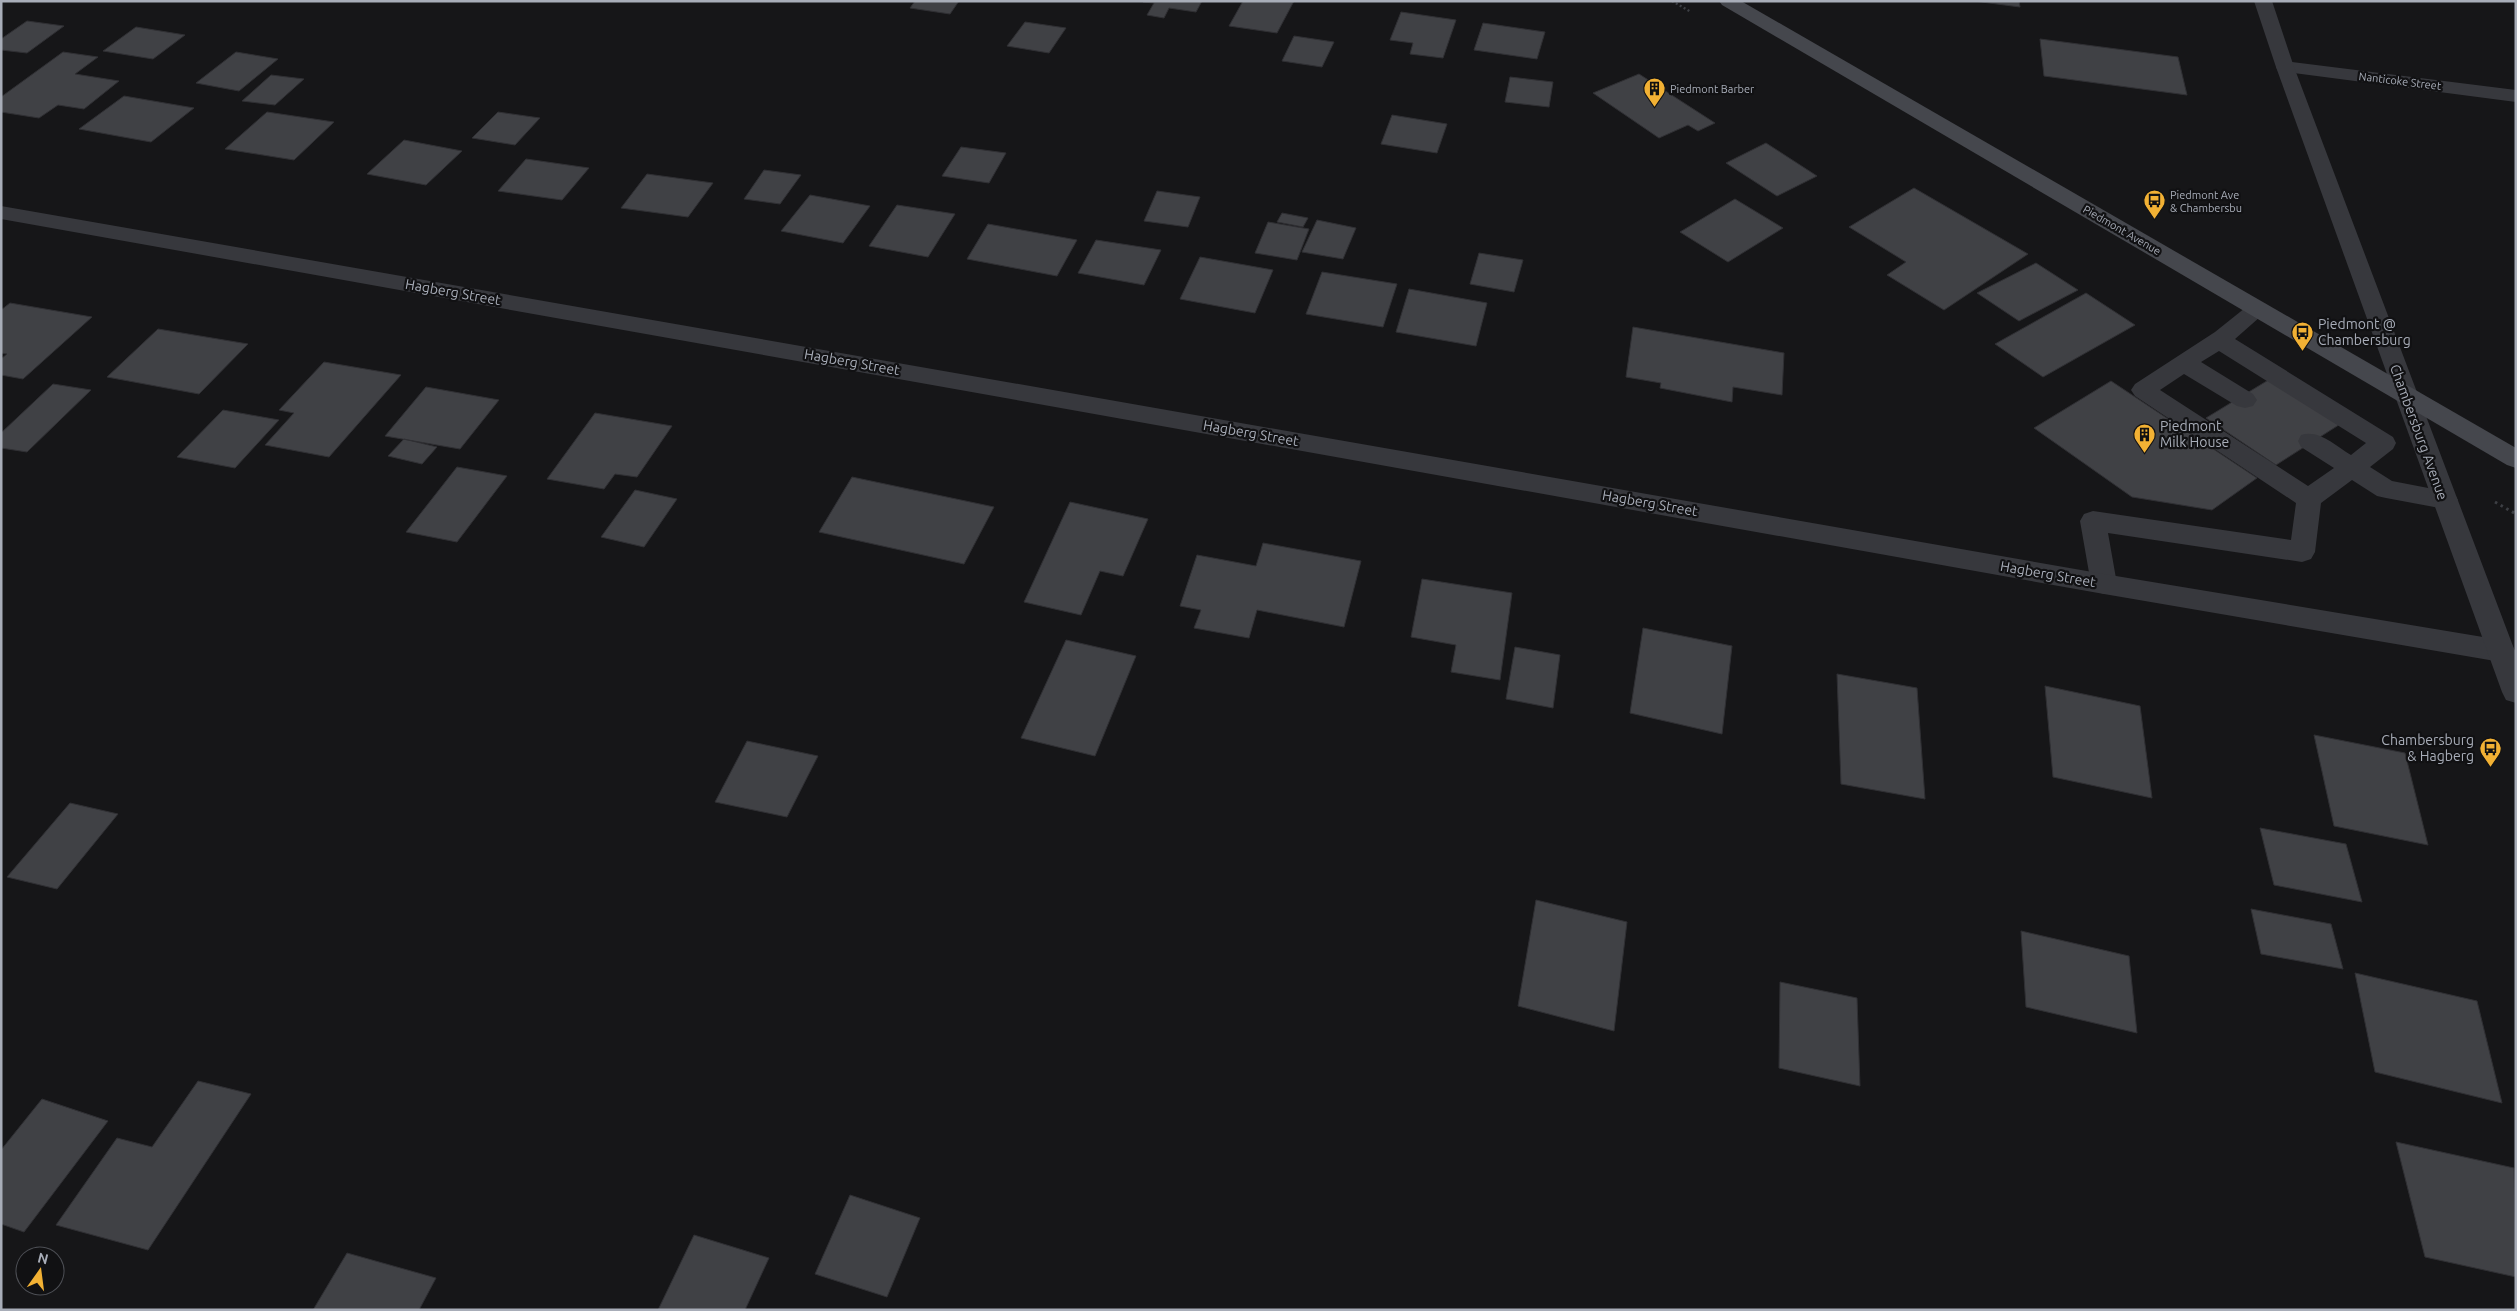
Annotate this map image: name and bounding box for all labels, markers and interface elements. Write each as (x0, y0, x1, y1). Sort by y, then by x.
street label: Nanticoke Street (2358, 70, 2443, 92)
building icon: Piedmont Barber (1642, 77, 1666, 108)
place label: Piedmont Barber (1670, 83, 1755, 95)
bus stop icon: Piedmont Ave & Chambersbu (2142, 189, 2166, 220)
place label: Piedmont Ave & Chambersbu (2170, 189, 2242, 214)
street label: Piedmont Avenue (2081, 203, 2163, 257)
street label: Hagberg Street (404, 276, 502, 308)
place label: Piedmont @ Chambersburg (2318, 316, 2411, 348)
bus stop icon: Piedmont @ Chambersburg (2290, 320, 2314, 351)
street label: Hagberg Street (803, 346, 901, 378)
street label: Chambersburg Avenue (2387, 362, 2451, 502)
street label: Hagberg Street (1202, 417, 1300, 449)
place label: Piedmont Milk House (2160, 418, 2229, 450)
building icon: Piedmont Milk House (2132, 422, 2156, 453)
street label: Hagberg Street (1601, 487, 1699, 519)
street label: Hagberg Street (1999, 558, 2097, 590)
place label: Chambersburg & Hagberg (2381, 732, 2474, 764)
bus stop icon: Chambersburg & Hagberg (2478, 736, 2502, 767)
north arrow (15, 1246, 65, 1296)
text: N (36, 1249, 50, 1267)

